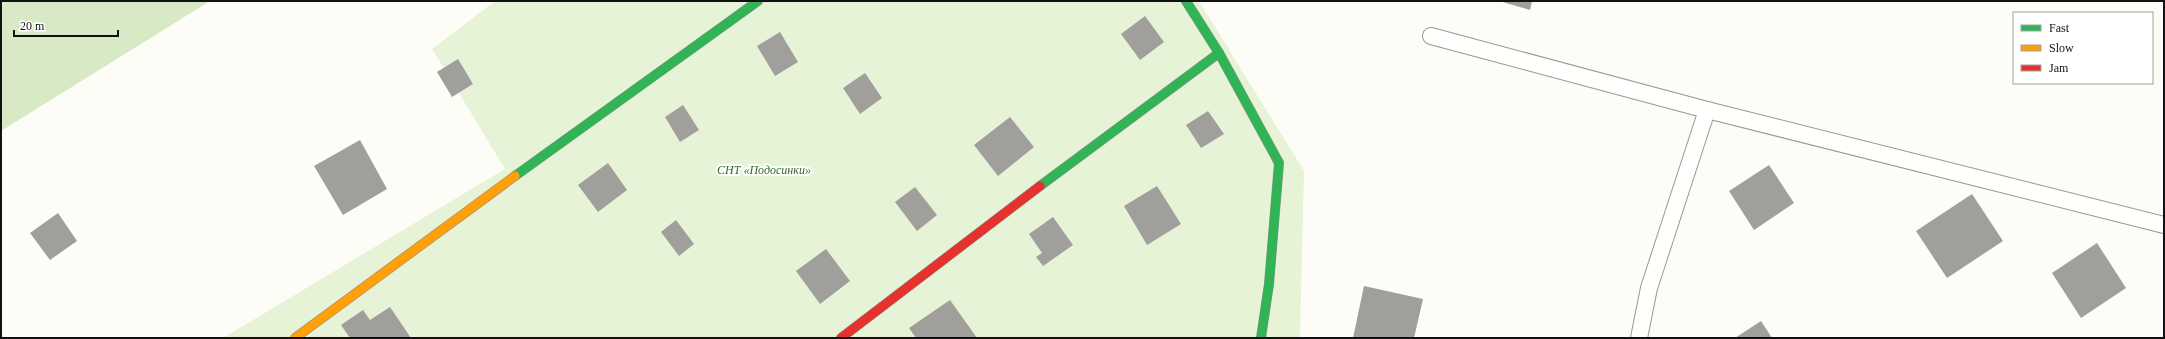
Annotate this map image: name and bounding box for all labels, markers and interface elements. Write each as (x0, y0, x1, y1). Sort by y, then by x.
scale bar (14, 12, 118, 38)
legend (2013, 12, 2153, 84)
text: 20 m (20, 19, 45, 33)
text: Fast (2049, 21, 2070, 35)
text: Slow (2049, 41, 2074, 55)
text: Jam (2049, 61, 2069, 75)
park label: СНТ «Подосинки» (717, 163, 811, 177)

